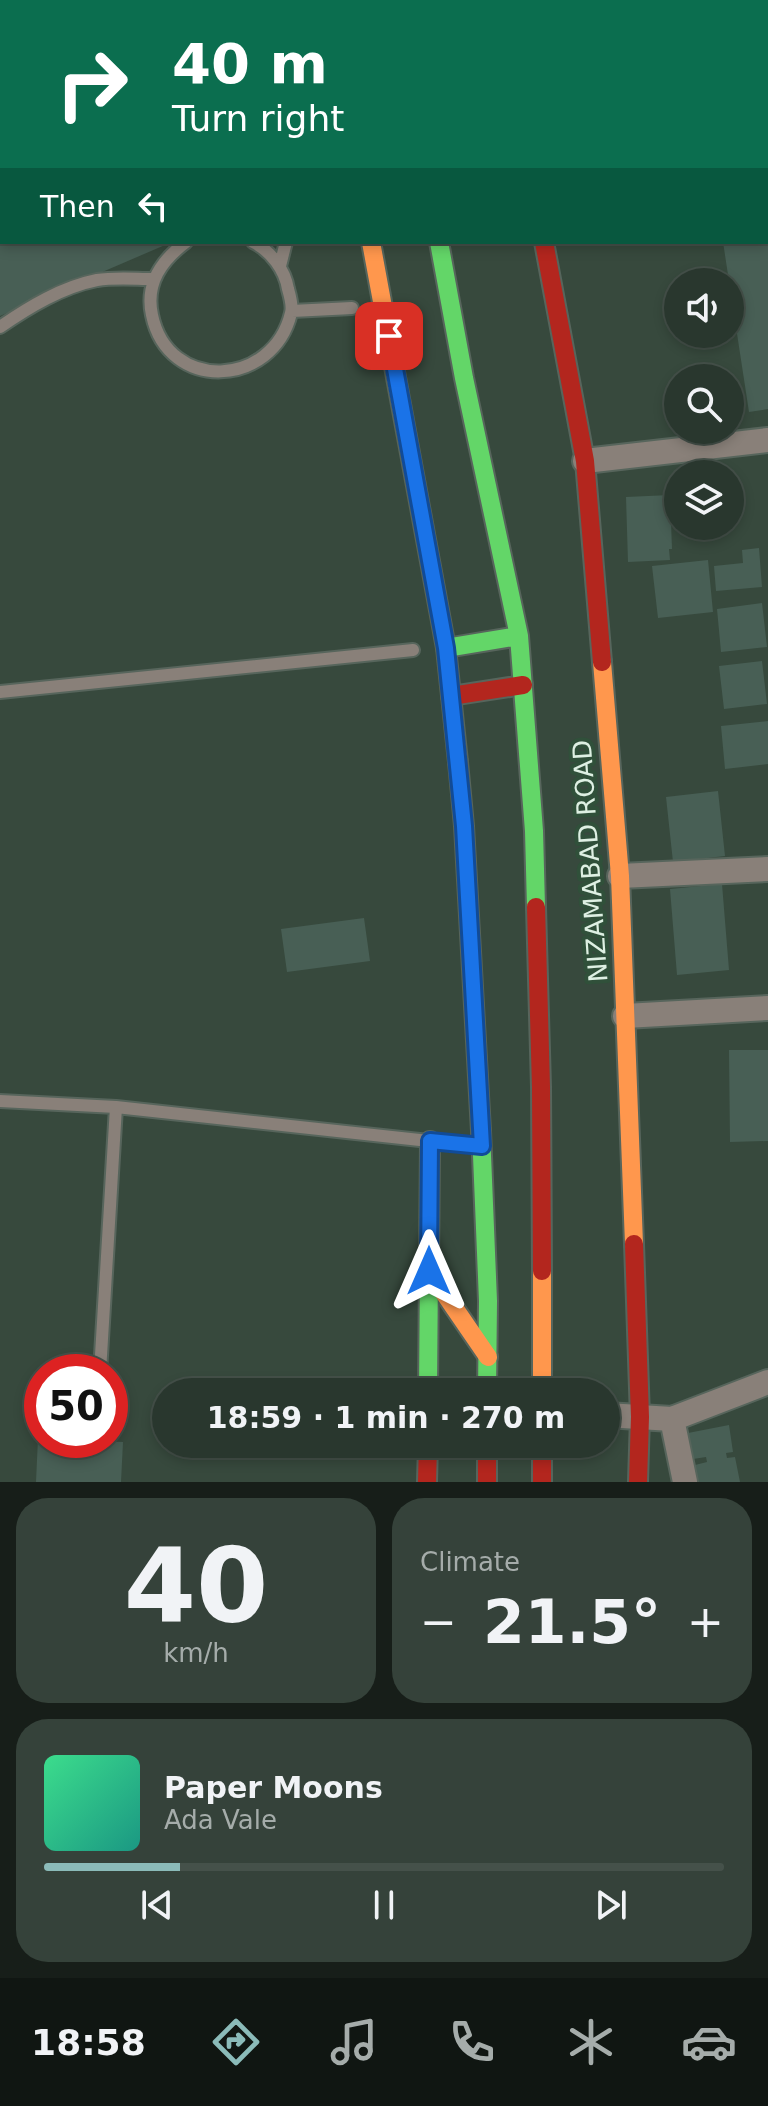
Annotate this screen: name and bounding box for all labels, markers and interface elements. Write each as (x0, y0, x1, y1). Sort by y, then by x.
text: 40 m (172, 31, 328, 96)
icon: right (40, 32, 144, 136)
text: Turn right (172, 98, 344, 139)
icon: left (131, 184, 175, 228)
text: Then (40, 189, 115, 224)
map controls (664, 268, 744, 540)
button: sound (664, 268, 744, 348)
pin (355, 302, 423, 370)
icon: arrive (367, 314, 411, 358)
button: search (664, 364, 744, 444)
button: layers (664, 460, 744, 540)
street label: NIZAMABAD ROAD (567, 739, 613, 983)
position arrow (387, 1229, 471, 1313)
speed limit sign: 50 (24, 1354, 128, 1458)
text: 18:59 · 1 min · 270 m (207, 1400, 565, 1435)
text: 40 (124, 1525, 268, 1647)
text: Climate (420, 1547, 520, 1577)
text: 21.5° (483, 1587, 661, 1657)
text: − (420, 1596, 457, 1647)
text: + (687, 1596, 724, 1647)
text: km/h (163, 1638, 229, 1668)
text: Paper Moons (164, 1770, 383, 1805)
text: Ada Vale (164, 1805, 277, 1835)
icon: previous (135, 1883, 179, 1927)
icon: pause (362, 1883, 406, 1927)
icon: next (589, 1883, 633, 1927)
icon: directions (208, 2014, 264, 2070)
icon: music (326, 2014, 382, 2070)
icon: phone (444, 2014, 500, 2070)
icon: climate (563, 2014, 619, 2070)
icon: car (681, 2014, 737, 2070)
text: 18:58 (31, 2022, 146, 2063)

